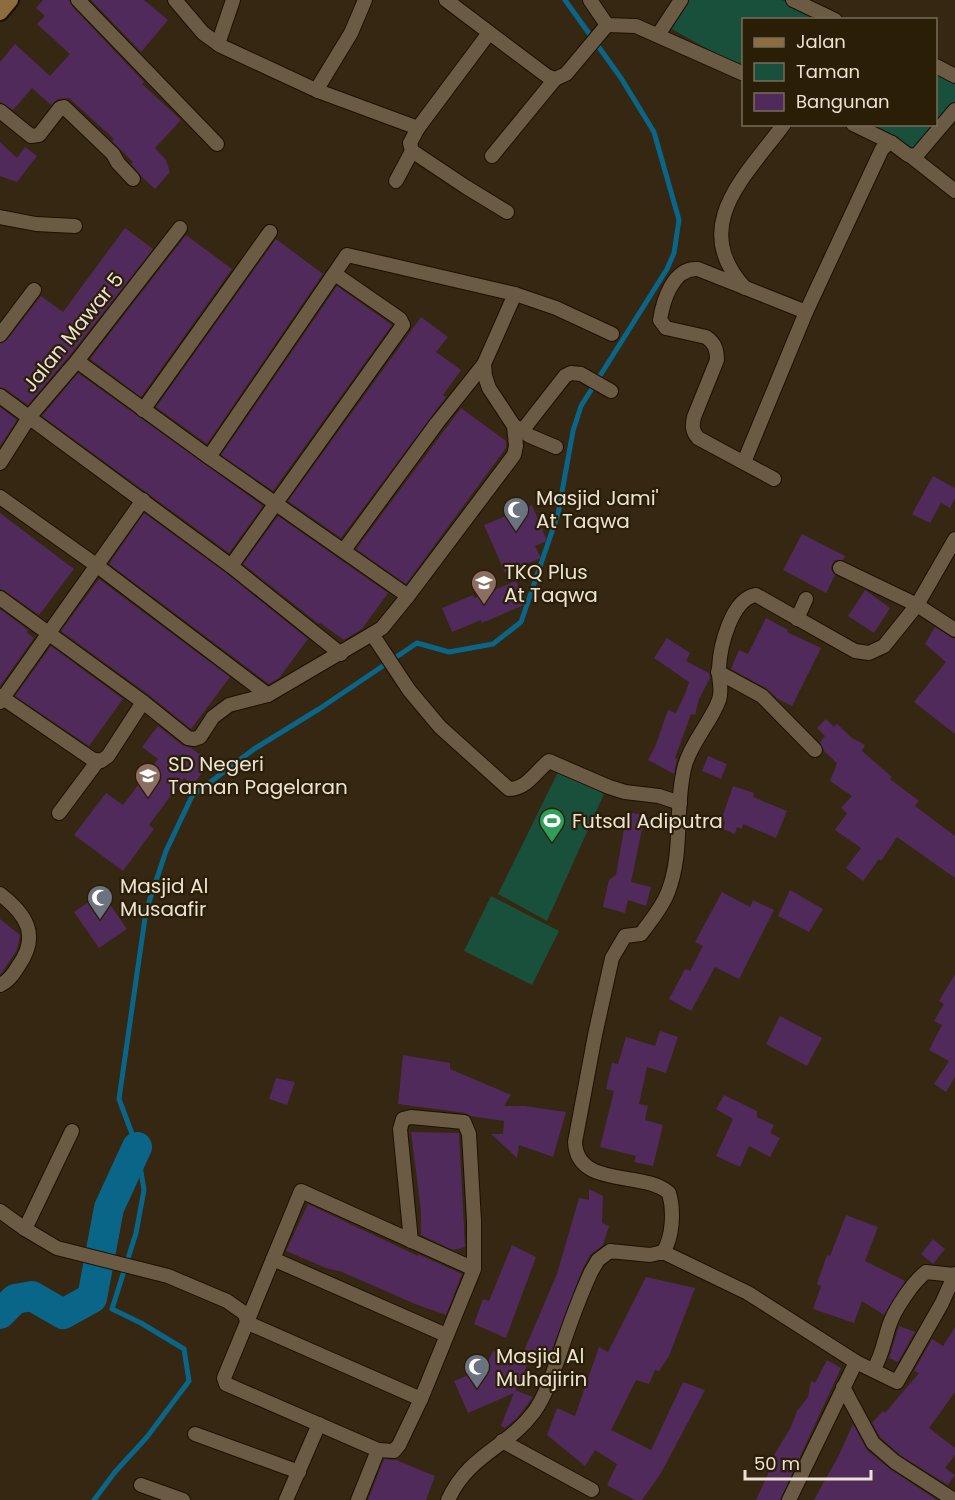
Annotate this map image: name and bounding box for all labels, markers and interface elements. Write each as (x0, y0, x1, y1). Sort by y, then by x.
legend (742, 18, 937, 126)
text: Jalan (796, 29, 846, 54)
text: Taman (796, 59, 860, 84)
text: Bangunan (796, 89, 890, 114)
street label: Jalan Mawar 5 (16, 266, 130, 398)
place label: Masjid Jami' At Taqwa (536, 484, 659, 535)
mosque icon: Masjid Jami' At Taqwa (501, 495, 531, 533)
place label: TKQ Plus At Taqwa (504, 558, 598, 609)
school or university icon: TKQ Plus At Taqwa (469, 568, 499, 606)
place label: SD Negeri Taman Pagelaran (168, 750, 348, 801)
school or university icon: SD Negeri Taman Pagelaran (133, 761, 163, 799)
sports icon: Futsal Adiputra (537, 806, 567, 844)
place label: Futsal Adiputra (572, 807, 723, 835)
place label: Masjid Al Musaafir (120, 872, 208, 923)
mosque icon: Masjid Al Musaafir (85, 883, 115, 921)
place label: Masjid Al Muhajirin (496, 1342, 587, 1393)
mosque icon: Masjid Al Muhajirin (462, 1352, 492, 1390)
scale bar (745, 1443, 871, 1481)
text: 50 m (754, 1451, 800, 1476)

